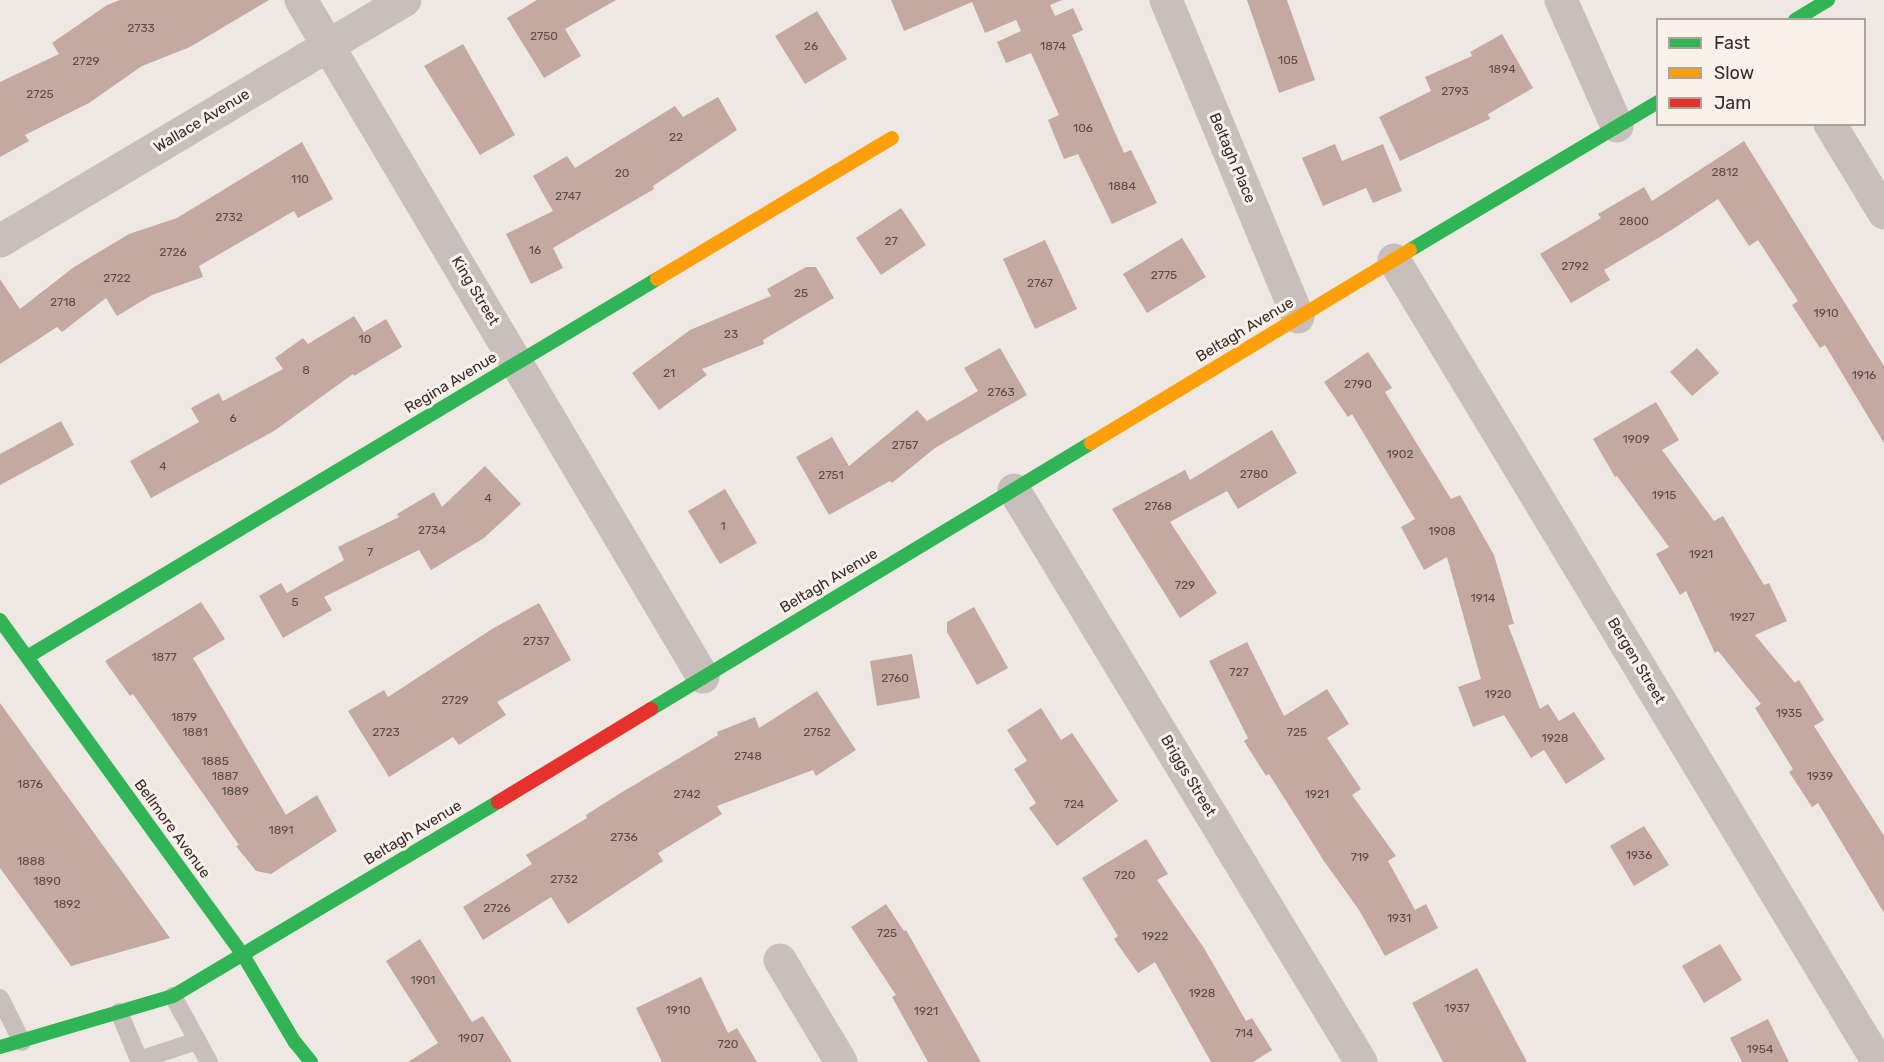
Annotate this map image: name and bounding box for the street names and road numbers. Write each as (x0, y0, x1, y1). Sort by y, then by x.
street label: Wallace Avenue (151, 85, 253, 157)
street label: Beltagh Place (1205, 110, 1259, 206)
street label: King Street (447, 253, 503, 329)
street label: Beltagh Avenue (1193, 294, 1297, 366)
street label: Regina Avenue (402, 348, 500, 418)
street label: Beltagh Avenue (777, 545, 881, 617)
street label: Bergen Street (1603, 615, 1669, 707)
street label: Briggs Street (1157, 732, 1219, 820)
street label: Bellmore Avenue (130, 776, 214, 882)
street label: Beltagh Avenue (361, 797, 465, 869)

